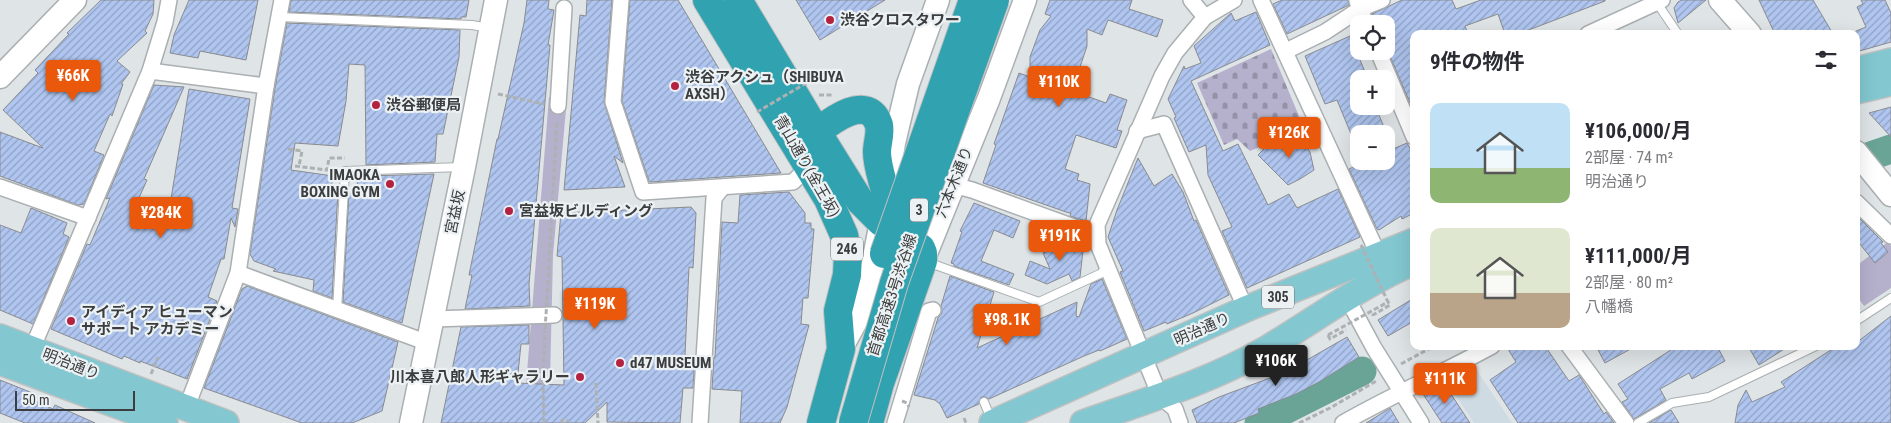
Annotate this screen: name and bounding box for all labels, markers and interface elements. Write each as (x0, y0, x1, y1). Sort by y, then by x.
place label: 渋谷クロスタワー (840, 11, 960, 29)
marker: 渋谷クロスタワー (824, 14, 836, 26)
map controls (1350, 15, 1395, 170)
button: locate (1350, 15, 1395, 60)
icon: filters (1812, 46, 1840, 74)
text: 9件の物件 (1430, 50, 1525, 74)
pin: ¥66K (43, 59, 103, 102)
text: ¥66K (57, 66, 89, 85)
pin: ¥110K (1024, 66, 1094, 108)
place label: 渋谷アクシュ（SHIBUYA AXSH） (685, 68, 844, 103)
button: + (1350, 70, 1395, 115)
text: ¥110K (1039, 72, 1079, 91)
marker: 渋谷アクシュ（SHIBUYA AXSH） (669, 80, 681, 92)
place label: 渋谷郵便局 (386, 96, 461, 114)
marker: 渋谷郵便局 (370, 99, 382, 111)
street label: 青山通り(金王坂) (771, 112, 843, 220)
pin: ¥126K (1254, 116, 1324, 159)
text: ¥106,000/月 (1585, 119, 1692, 143)
text: ¥126K (1269, 123, 1309, 142)
icon: home (1470, 123, 1530, 183)
button: − (1350, 125, 1395, 170)
street label: 六本木通り (932, 144, 976, 220)
text: 2部屋 · 74 m² (1585, 148, 1673, 167)
place label: IMAOKA BOXING GYM (301, 166, 380, 201)
text: 明治通り (1585, 172, 1649, 191)
marker: IMAOKA BOXING GYM (384, 178, 396, 190)
street label: 宮益坂 (442, 188, 468, 236)
pin: ¥284K (126, 196, 196, 239)
road number: 3 (910, 198, 928, 222)
place label: 宮益坂ビルディング (519, 202, 653, 220)
text: ¥284K (141, 203, 181, 222)
marker: 宮益坂ビルディング (503, 205, 515, 217)
pin: ¥191K (1025, 220, 1095, 262)
text: ¥191K (1040, 226, 1080, 245)
street label: 首都高速3号渋谷線 (864, 232, 920, 358)
road number: 246 (831, 238, 863, 260)
text: ¥111,000/月 (1585, 244, 1692, 268)
icon: home (1470, 248, 1530, 308)
text: 2部屋 · 80 m² (1585, 273, 1673, 292)
road number: 305 (1262, 286, 1294, 308)
pin: ¥119K (560, 288, 630, 330)
text: ¥119K (575, 294, 615, 313)
text: 八幡橋 (1585, 297, 1633, 316)
place label: アイディア ヒューマン サポート アカデミー (81, 303, 233, 338)
pin: ¥98.1K (966, 304, 1048, 346)
street label: 明治通り (1171, 309, 1233, 349)
text: ¥98.1K (984, 310, 1030, 329)
marker: アイディア ヒューマン サポート アカデミー (65, 315, 77, 327)
pin: ¥106K (1241, 344, 1311, 387)
street label: 明治通り (40, 345, 102, 383)
text: ¥106K (1256, 351, 1296, 370)
place label: d47 MUSEUM (630, 354, 711, 372)
marker: d47 MUSEUM (614, 357, 626, 369)
pin: ¥111K (1410, 362, 1480, 405)
place label: 川本喜八郎人形ギャラリー (390, 368, 570, 386)
text: ¥111K (1425, 369, 1465, 388)
marker: 川本喜八郎人形ギャラリー (574, 371, 586, 383)
scale bar (15, 388, 135, 411)
text: 50 m (22, 392, 50, 408)

